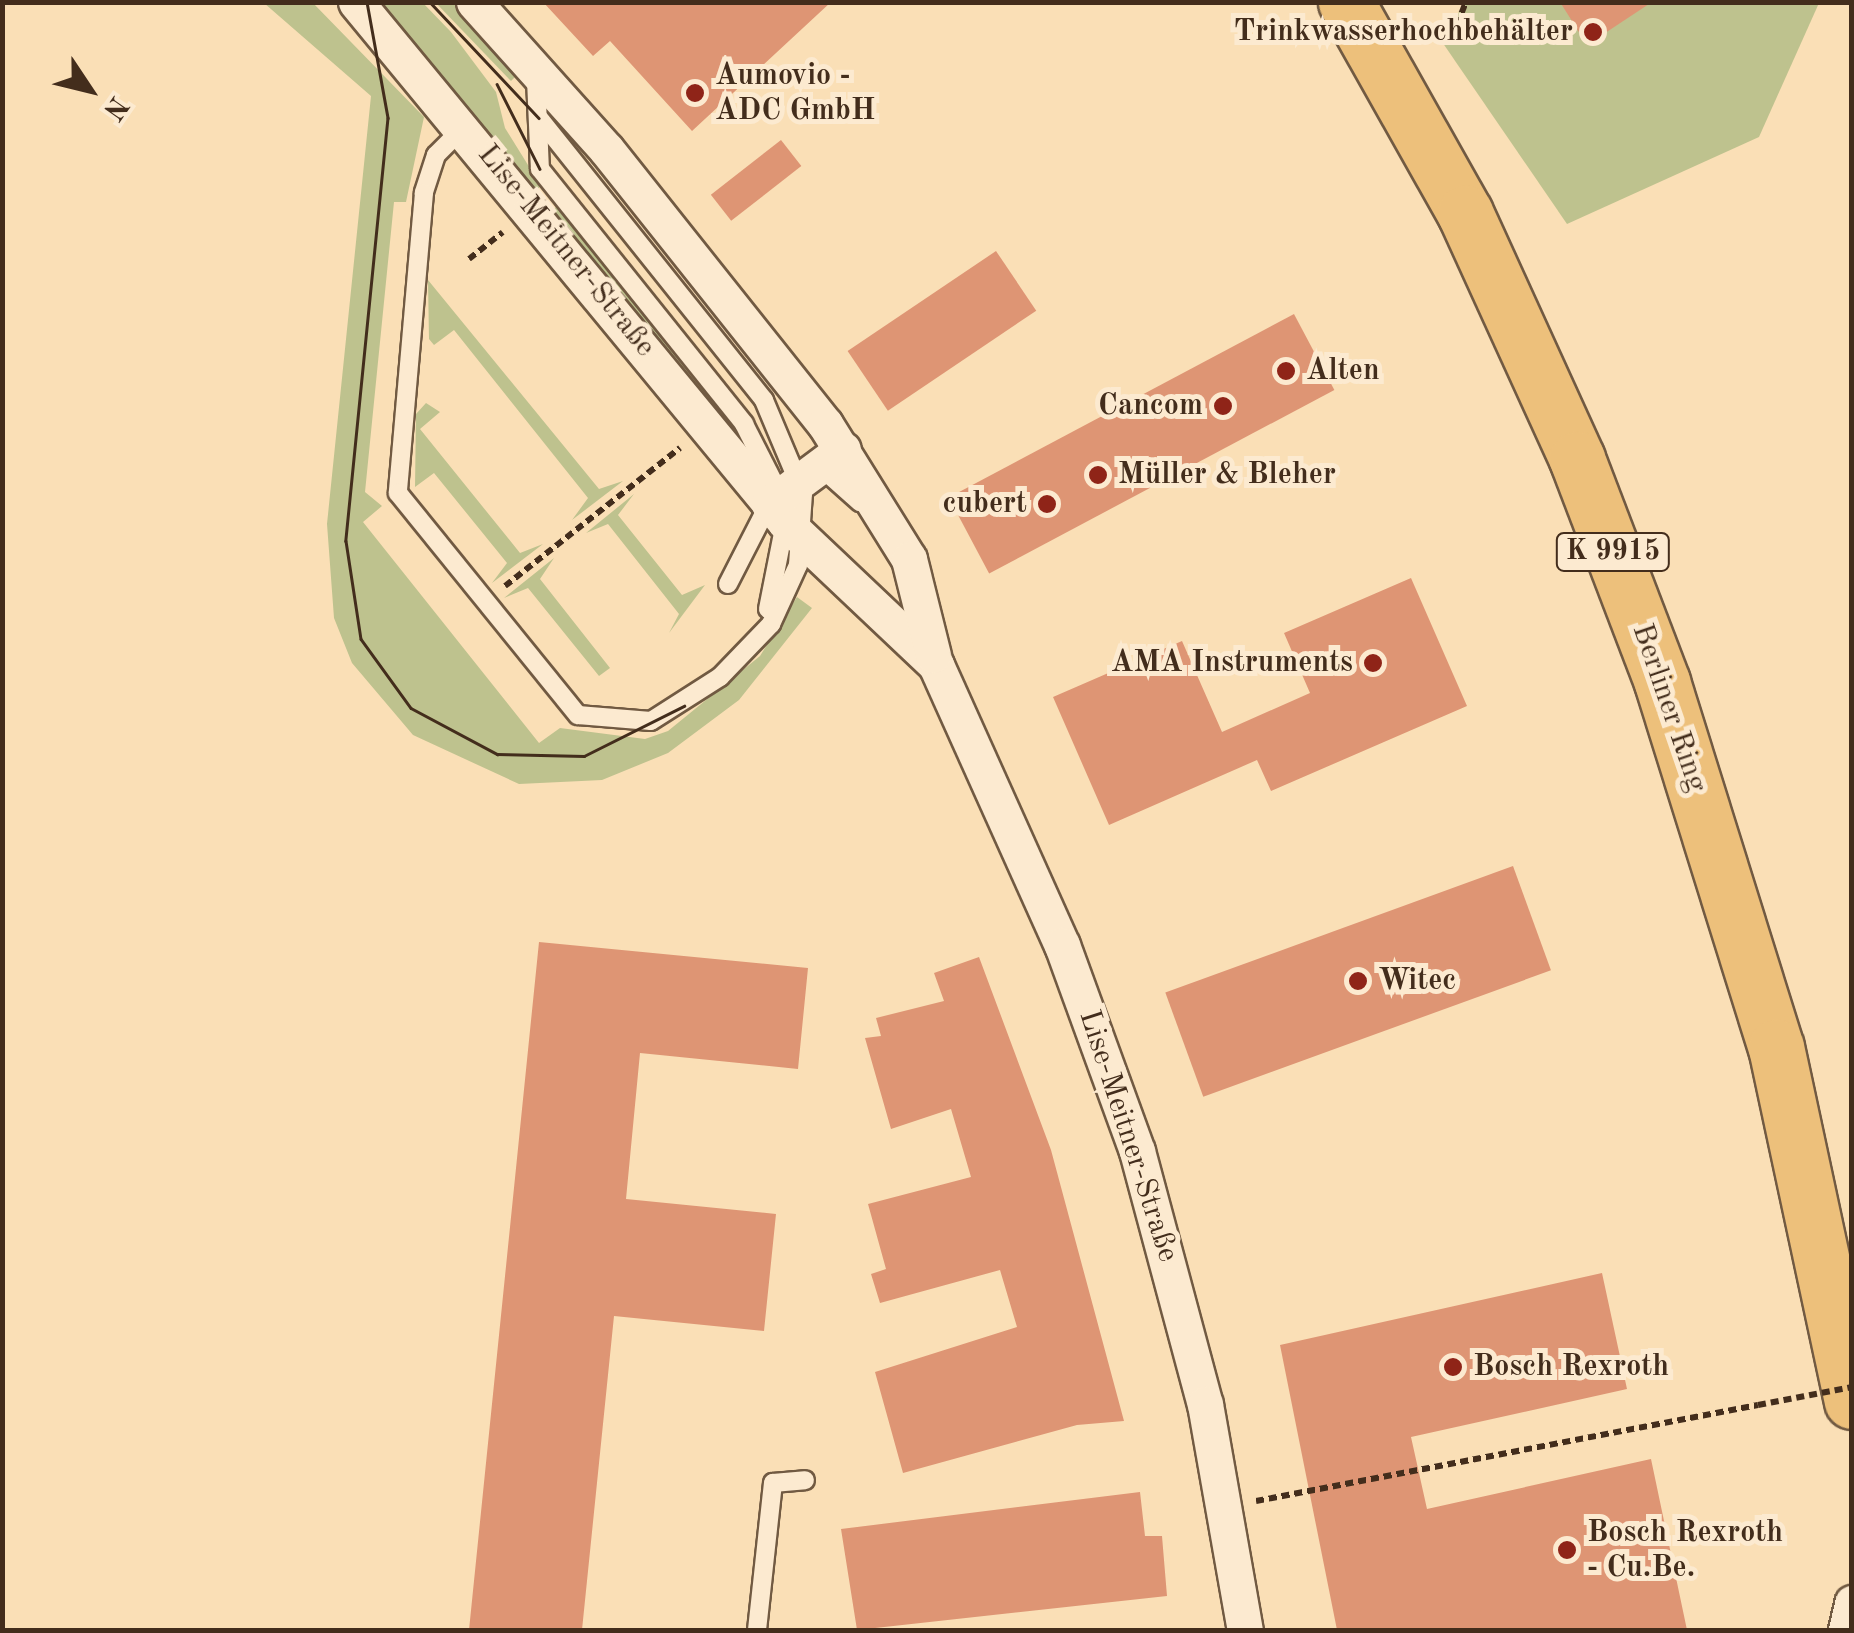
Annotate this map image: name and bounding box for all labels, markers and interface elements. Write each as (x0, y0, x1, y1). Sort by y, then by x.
place label: Trinkwasserhochbehälter (1234, 14, 1573, 50)
marker: Trinkwasserhochbehälter (1582, 21, 1604, 43)
north arrow (40, 40, 140, 140)
place label: Aumovio - ADC GmbH (715, 58, 876, 128)
marker: Aumovio - ADC GmbH (684, 82, 706, 104)
text: N (97, 90, 132, 124)
street label: Lise-Meitner-Straße (469, 138, 663, 364)
place label: Alten (1306, 353, 1380, 389)
marker: Alten (1275, 360, 1297, 382)
place label: Cancom (1098, 388, 1203, 424)
marker: Cancom (1212, 395, 1234, 417)
place label: Müller & Bleher (1118, 457, 1336, 493)
marker: Müller & Bleher (1087, 464, 1109, 486)
place label: cubert (943, 486, 1027, 522)
marker: cubert (1036, 493, 1058, 515)
road number: K 9915 (1556, 529, 1670, 575)
street label: Berliner Ring (1623, 619, 1715, 797)
place label: AMA Instruments (1111, 645, 1353, 681)
marker: AMA Instruments (1362, 652, 1384, 674)
place label: Witec (1378, 963, 1456, 999)
marker: Witec (1347, 970, 1369, 992)
street label: Lise-Meitner-Straße (1070, 1005, 1186, 1267)
place label: Bosch Rexroth (1473, 1349, 1669, 1385)
marker: Bosch Rexroth (1442, 1356, 1464, 1378)
place label: Bosch Rexroth - Cu.Be. (1587, 1515, 1783, 1586)
marker: Bosch Rexroth - Cu.Be. (1556, 1539, 1578, 1561)

